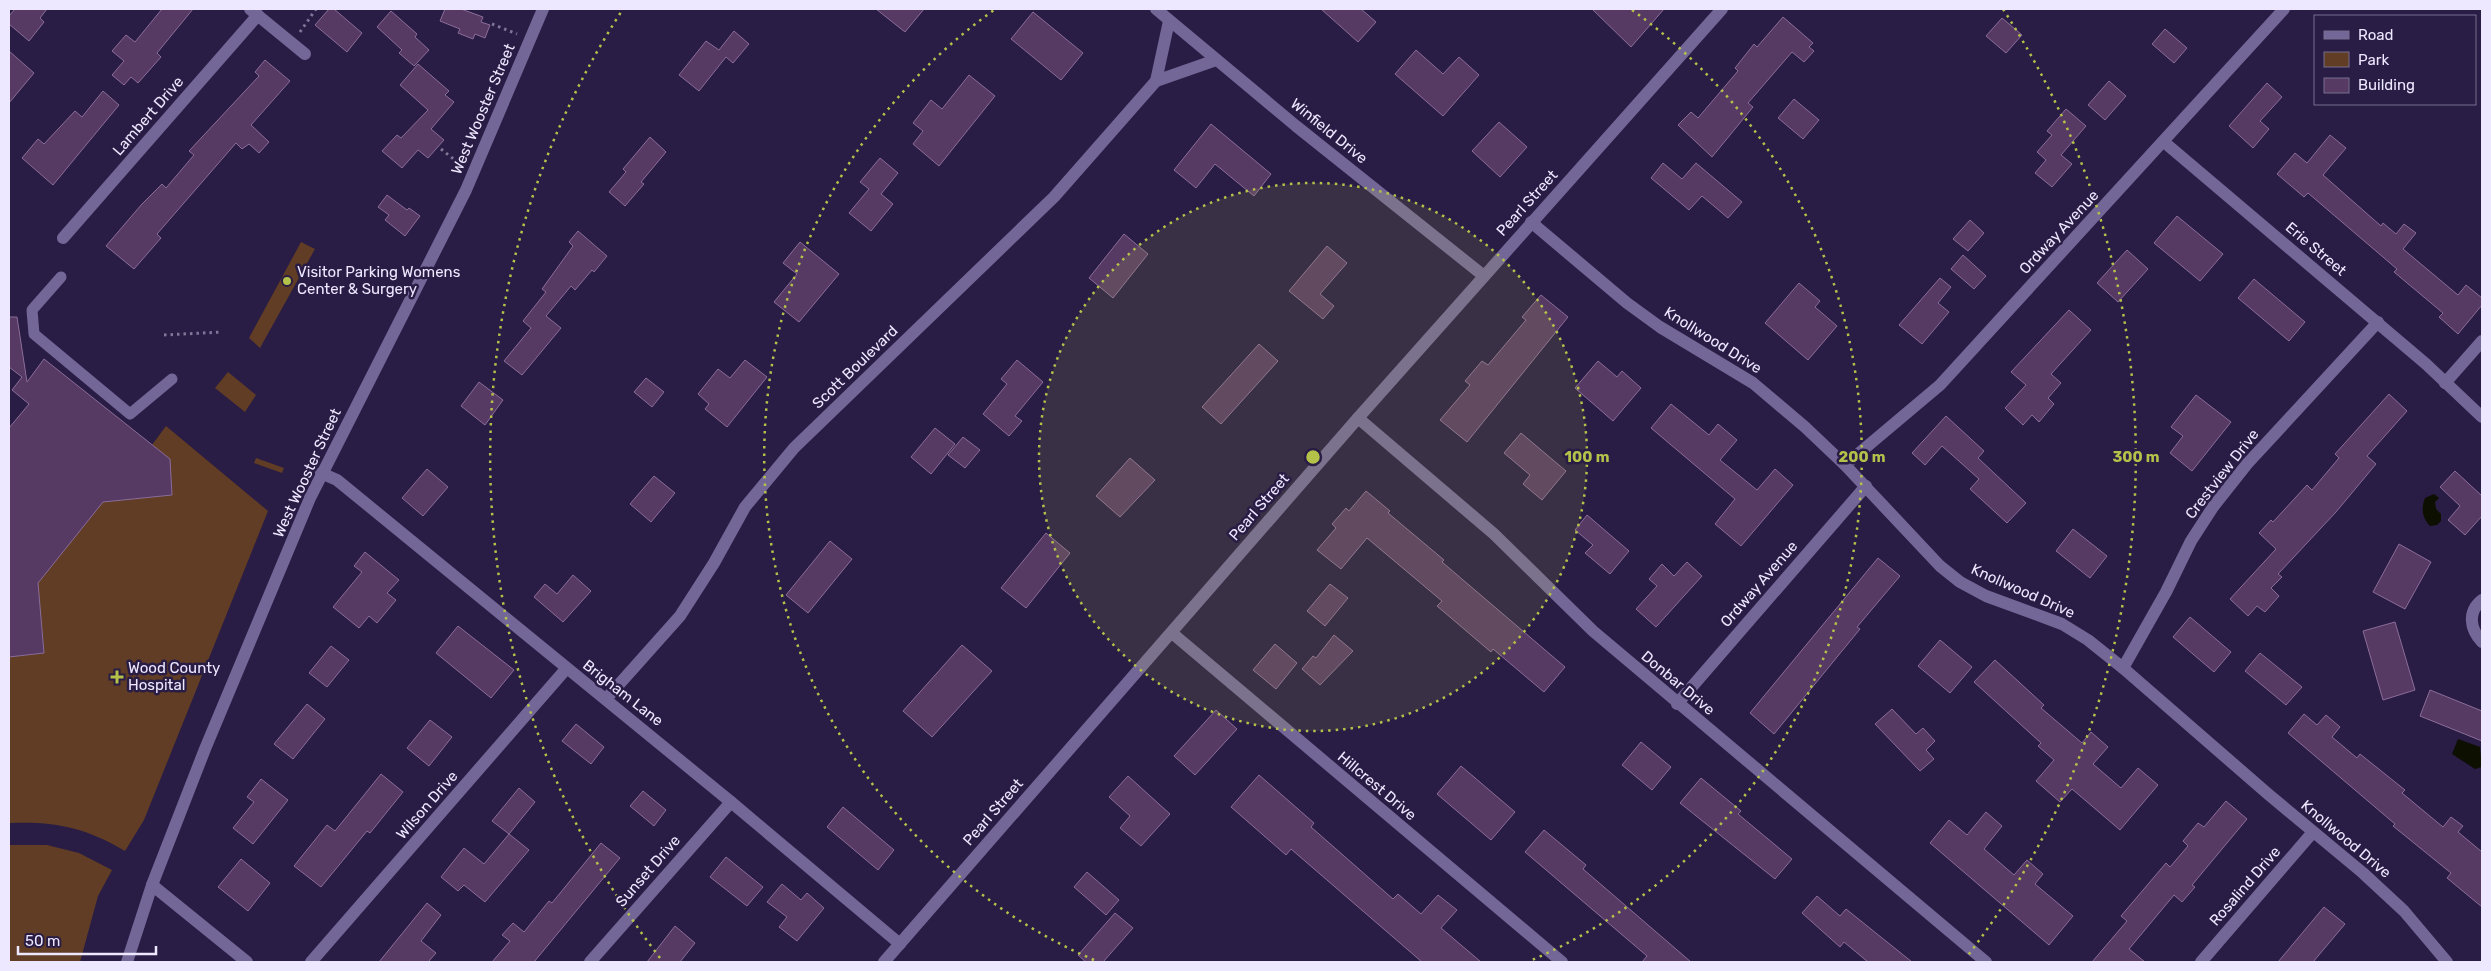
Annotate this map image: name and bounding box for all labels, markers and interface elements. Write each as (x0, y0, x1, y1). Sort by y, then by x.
legend (2314, 15, 2476, 105)
text: Road (2358, 26, 2394, 44)
street label: West Wooster Street (447, 41, 519, 177)
text: Park (2358, 51, 2389, 69)
street label: Lambert Drive (109, 73, 187, 159)
text: Building (2358, 76, 2415, 94)
street label: Winfield Drive (1287, 95, 1371, 167)
street label: Pearl Street (1493, 166, 1561, 240)
street label: Ordway Avenue (2016, 186, 2102, 278)
street label: Erie Street (2282, 218, 2350, 280)
place label: Visitor Parking Womens Center & Surgery (297, 263, 461, 298)
marker: Visitor Parking Womens Center & Surgery (281, 275, 293, 287)
street label: Knollwood Drive (1661, 303, 1765, 377)
street label: Scott Boulevard (809, 322, 901, 412)
street label: West Wooster Street (269, 406, 345, 540)
street label: Crestview Drive (2181, 425, 2263, 523)
centre of rings (1304, 448, 1322, 466)
text: 100 m (1565, 448, 1609, 466)
text: 200 m (1838, 448, 1886, 466)
text: 300 m (2112, 448, 2160, 466)
street label: Pearl Street (1225, 470, 1293, 544)
street label: Ordway Avenue (1717, 537, 1801, 631)
street label: Knollwood Drive (1968, 560, 2078, 622)
street label: Donbar Drive (1638, 647, 1718, 719)
street label: Brigham Lane (579, 656, 667, 730)
place label: Wood County Hospital (128, 659, 220, 694)
marker: Wood County Hospital (110, 670, 124, 684)
street label: Hillcrest Drive (1334, 748, 1420, 824)
street label: Wilson Drive (393, 767, 461, 843)
street label: Pearl Street (959, 775, 1027, 849)
street label: Knollwood Drive (2297, 796, 2395, 882)
street label: Sunset Drive (612, 831, 684, 911)
street label: Rosalind Drive (2206, 843, 2284, 929)
scale bar (18, 924, 155, 956)
text: 50 m (25, 932, 60, 950)

